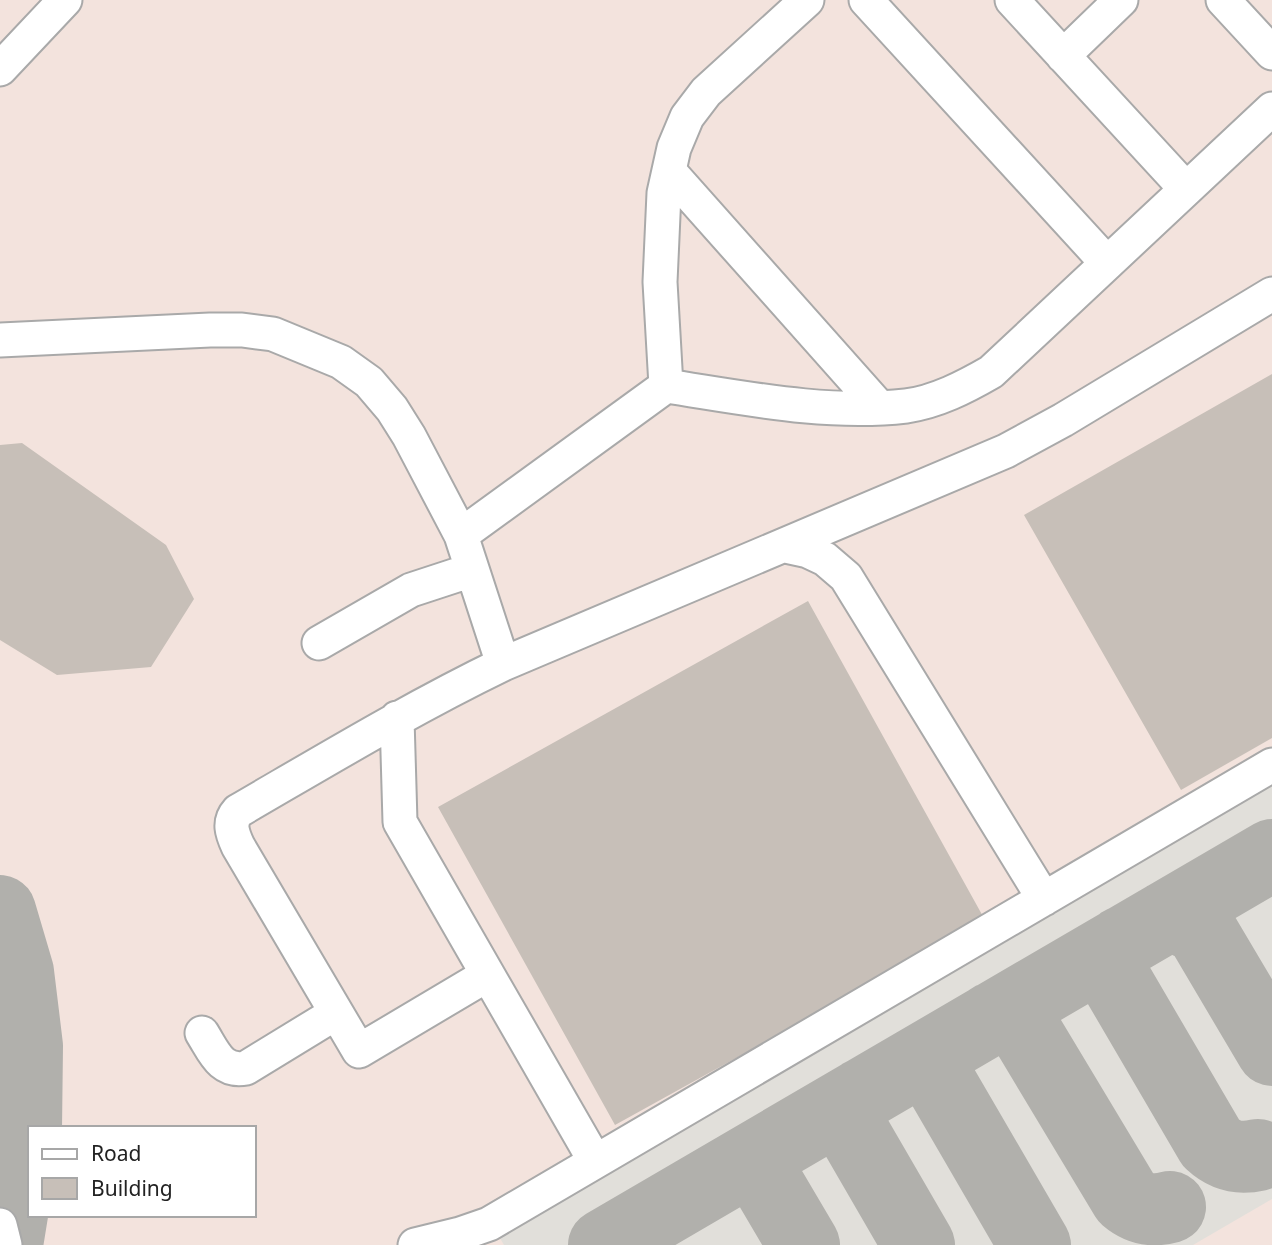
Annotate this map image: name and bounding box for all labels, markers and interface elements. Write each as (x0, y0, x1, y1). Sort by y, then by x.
legend (28, 1126, 256, 1217)
text: Road (91, 1139, 141, 1167)
text: Building (91, 1174, 173, 1202)

